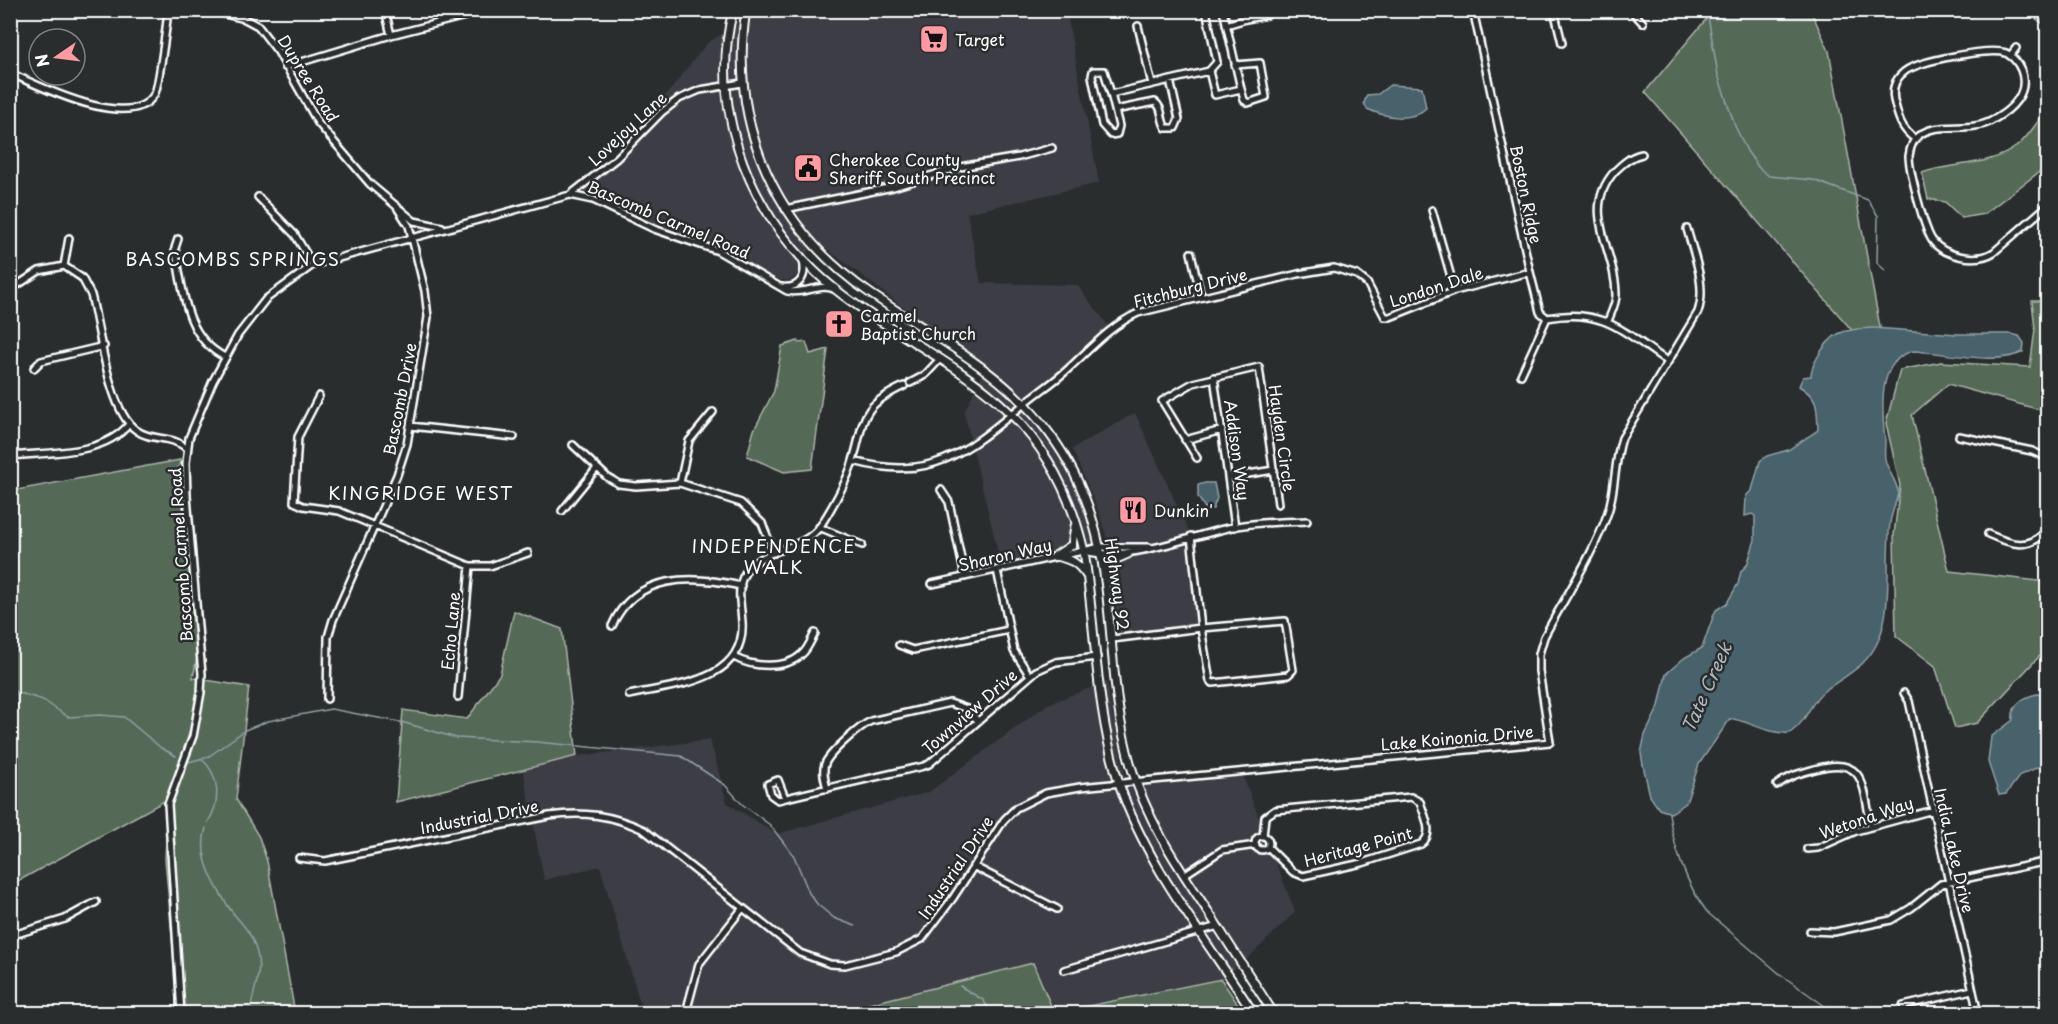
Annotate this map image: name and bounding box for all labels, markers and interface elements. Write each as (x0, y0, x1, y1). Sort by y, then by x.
supermarket icon: Target (918, 23, 950, 55)
north arrow (27, 27, 87, 87)
place label: Target (955, 27, 1005, 51)
street label: Dupree Road (273, 30, 345, 126)
text: N (28, 52, 55, 70)
street label: Lovejoy Lane (582, 85, 672, 171)
street label: Boston Ridge (1505, 142, 1549, 246)
place label: Cherokee County Sheriff South Precinct (829, 147, 995, 189)
public building icon: Cherokee County Sheriff South Precinct (792, 152, 824, 184)
street label: Bascomb Carmel Road (584, 174, 754, 264)
district label: BASCOMBS SPRINGS (125, 245, 341, 272)
street label: London Dale (1386, 260, 1486, 312)
street label: Fitchburg Drive (1131, 261, 1249, 313)
place label: Carmel Baptist Church (860, 303, 976, 345)
church icon: Carmel Baptist Church (823, 308, 855, 340)
street label: Bascomb Drive (376, 341, 422, 457)
street label: Hayden Circle (1264, 383, 1302, 493)
street label: Addison Way (1219, 398, 1257, 502)
street label: Bascomb Carmel Road (162, 467, 198, 643)
district label: KINGRIDGE WEST (328, 479, 514, 506)
restaurant icon: Dunkin' (1117, 494, 1149, 526)
place label: Dunkin' (1154, 498, 1213, 522)
district label: INDEPENDENCE WALK (692, 532, 856, 580)
street label: Sharon Way (956, 532, 1054, 576)
street label: Highway 92 (1100, 536, 1136, 632)
street label: Echo Lane (435, 591, 465, 671)
water label: Tate Creek (1674, 637, 1738, 736)
street label: Townview Drive (916, 663, 1022, 759)
street label: Lake Koinonia Drive (1380, 718, 1534, 756)
street label: India Lake Drive (1929, 785, 1981, 915)
street label: Wetona Way (1816, 790, 1916, 844)
street label: Industrial Drive (418, 793, 540, 839)
street label: Industrial Drive (912, 811, 998, 923)
street label: Heritage Point (1301, 820, 1415, 872)

